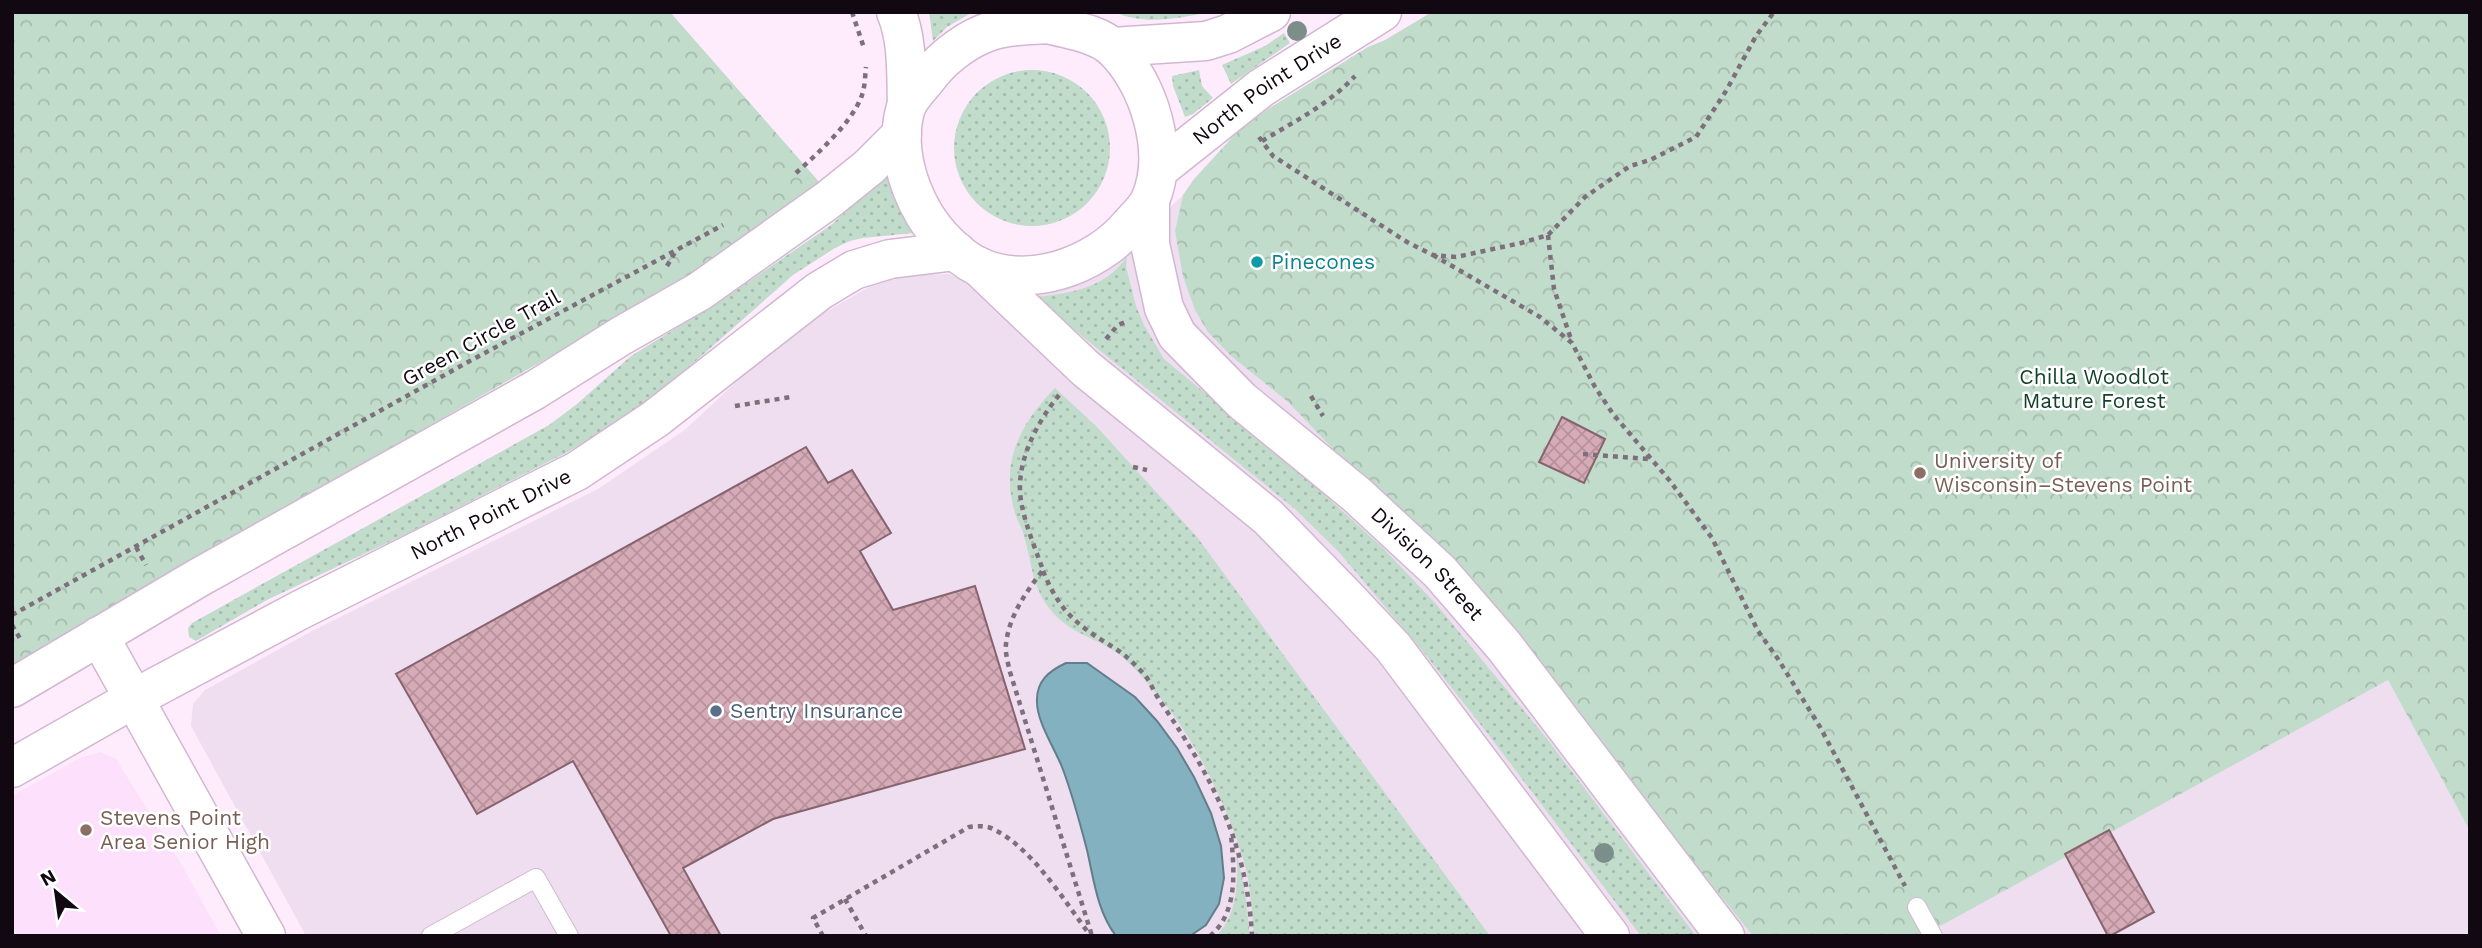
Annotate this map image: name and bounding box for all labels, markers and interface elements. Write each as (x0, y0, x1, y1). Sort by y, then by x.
street label: North Point Drive (1187, 28, 1346, 150)
place label: Pinecones (1271, 249, 1375, 274)
marker: Pinecones (1249, 254, 1265, 270)
street label: Green Circle Trail (398, 284, 564, 391)
park label: Chilla Woodlot Mature Forest (2019, 364, 2169, 413)
place label: University of Wisconsin–Stevens Point (1934, 448, 2192, 497)
street label: North Point Drive (406, 463, 575, 565)
marker: University of Wisconsin–Stevens Point (1912, 465, 1928, 481)
street label: Division Street (1366, 501, 1489, 625)
place label: Sentry Insurance (730, 698, 903, 723)
marker: Sentry Insurance (708, 703, 724, 719)
place label: Stevens Point Area Senior High (100, 805, 270, 854)
marker: Stevens Point Area Senior High (78, 822, 94, 838)
north arrow (21, 857, 91, 927)
text: N (36, 864, 60, 891)

